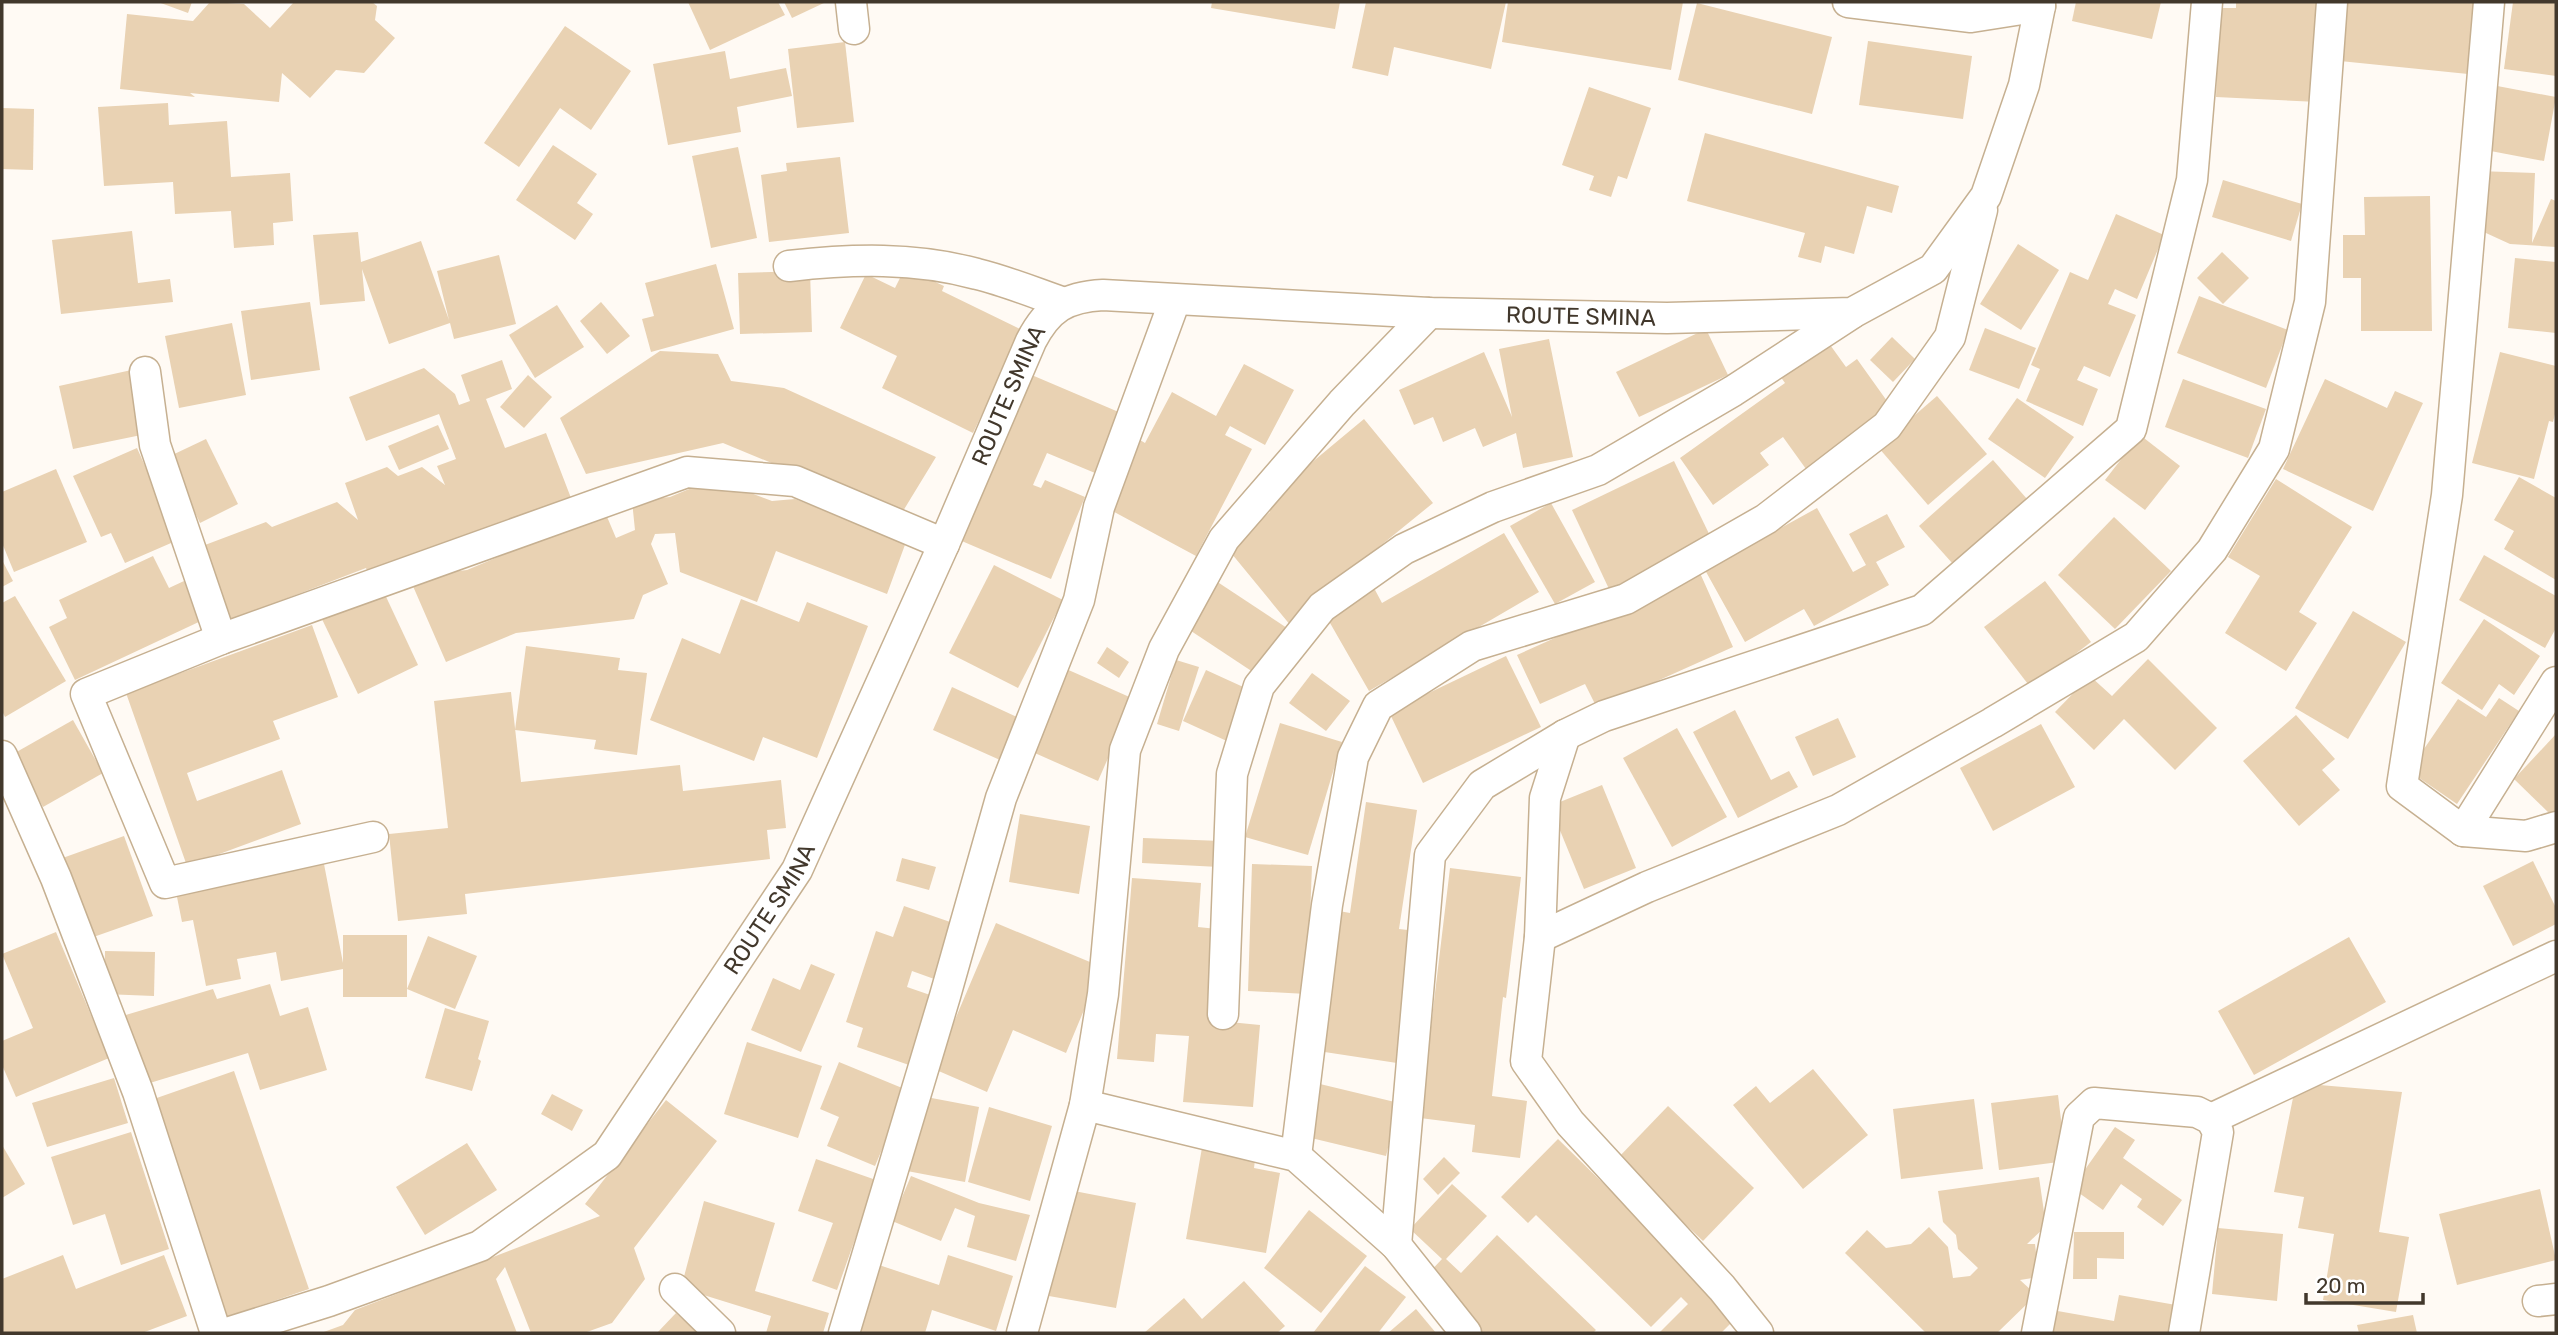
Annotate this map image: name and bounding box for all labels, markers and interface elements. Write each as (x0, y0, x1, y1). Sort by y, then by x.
street label: ROUTE SMINA (1506, 301, 1656, 332)
street label: ROUTE SMINA (965, 320, 1051, 470)
street label: ROUTE SMINA (717, 839, 821, 980)
scale bar (2306, 1262, 2423, 1306)
text: 20 m (2316, 1273, 2365, 1298)

